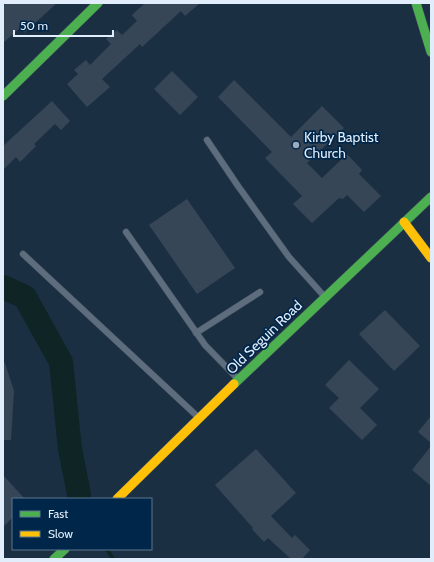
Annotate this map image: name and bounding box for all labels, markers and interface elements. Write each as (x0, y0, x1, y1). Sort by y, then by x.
scale bar (14, 12, 113, 38)
text: 50 m (20, 18, 48, 33)
place label: Kirby Baptist Church (304, 128, 379, 162)
marker: Kirby Baptist Church (291, 140, 301, 150)
street label: Old Seguin Road (222, 296, 306, 378)
legend (12, 498, 152, 550)
text: Fast (48, 506, 68, 521)
text: Slow (48, 526, 73, 541)

